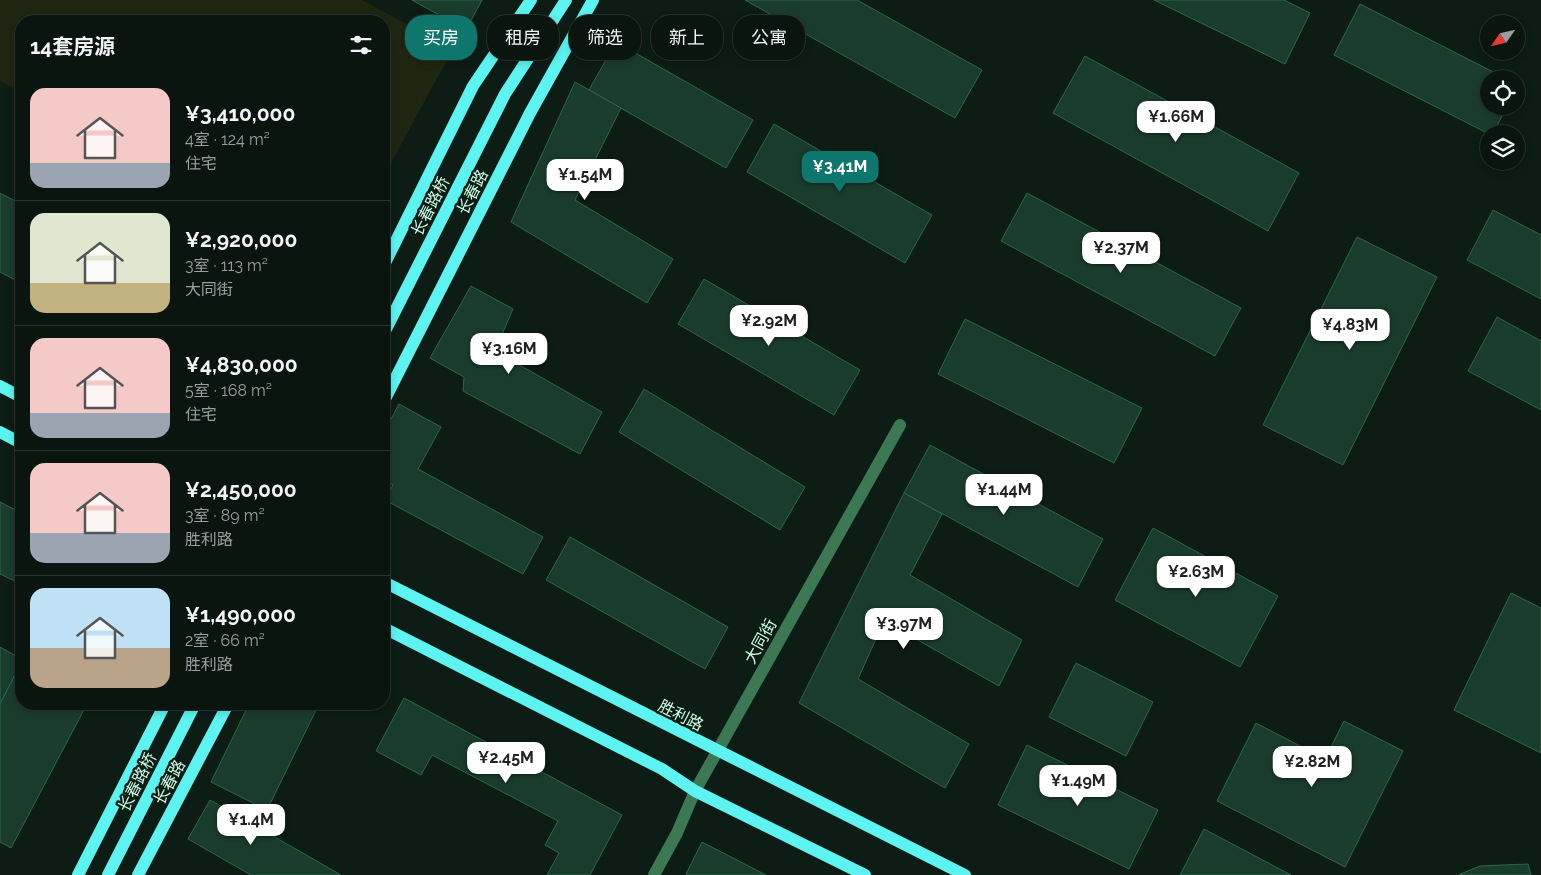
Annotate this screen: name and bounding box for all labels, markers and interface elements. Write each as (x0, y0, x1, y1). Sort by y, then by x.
chip: 买房 (405, 15, 477, 60)
chip: 租房 (487, 15, 559, 60)
chip: 筛选 (569, 15, 641, 60)
chip: 新上 (651, 15, 723, 60)
chip: 公寓 (733, 15, 805, 60)
north arrow (1480, 15, 1525, 60)
map controls (1480, 15, 1525, 170)
icon: filters (347, 31, 375, 59)
text: 14套房源 (30, 34, 115, 59)
button: locate (1480, 70, 1525, 115)
pin: ¥1.66M (1135, 100, 1217, 143)
text: ¥3,410,000 (185, 101, 295, 126)
text: ¥1.66M (1148, 107, 1204, 126)
icon: home (70, 108, 130, 168)
button: layers (1480, 125, 1525, 170)
text: 4室 · 124 m² (185, 130, 270, 149)
pin: ¥3.41M (799, 150, 881, 193)
text: 住宅 (185, 154, 217, 173)
text: ¥3.41M (813, 157, 867, 176)
pin: ¥1.54M (544, 158, 626, 201)
text: ¥1.54M (558, 165, 612, 184)
street label: 长春路 (453, 167, 492, 218)
street label: 长春路桥 (407, 173, 453, 239)
text: ¥2,920,000 (185, 227, 297, 252)
pin: ¥2.37M (1080, 232, 1162, 274)
icon: home (70, 233, 130, 293)
text: ¥2.37M (1093, 238, 1149, 257)
text: 3室 · 113 m² (185, 256, 268, 275)
text: 大同街 (185, 280, 233, 299)
pin: ¥2.92M (728, 304, 810, 347)
pin: ¥4.83M (1309, 308, 1391, 351)
text: ¥2.92M (741, 311, 797, 330)
text: ¥4.83M (1322, 315, 1378, 334)
pin: ¥3.16M (468, 332, 550, 375)
text: ¥3.16M (481, 339, 537, 358)
text: ¥4,830,000 (185, 352, 298, 377)
icon: home (70, 358, 130, 418)
text: 5室 · 168 m² (185, 381, 272, 400)
text: 住宅 (185, 405, 217, 424)
pin: ¥1.44M (963, 474, 1045, 516)
text: ¥2,450,000 (185, 477, 297, 502)
text: ¥1.44M (976, 480, 1032, 499)
icon: home (70, 483, 130, 543)
text: 3室 · 89 m² (185, 506, 265, 525)
text: 胜利路 (185, 530, 233, 549)
pin: ¥2.63M (1155, 556, 1237, 598)
text: ¥2.63M (1168, 562, 1224, 581)
text: ¥1,490,000 (185, 602, 296, 627)
icon: home (70, 608, 130, 668)
pin: ¥3.97M (863, 608, 945, 650)
text: ¥3.97M (876, 614, 932, 633)
street label: 大同街 (740, 616, 780, 667)
text: 2室 · 66 m² (185, 631, 265, 650)
text: 胜利路 (185, 655, 233, 674)
street label: 胜利路 (655, 696, 706, 735)
pin: ¥2.45M (465, 742, 547, 784)
pin: ¥2.82M (1271, 746, 1353, 788)
text: ¥2.45M (478, 748, 534, 767)
street label: 长春路桥 (114, 749, 160, 815)
text: ¥2.82M (1284, 752, 1340, 771)
street label: 长春路 (150, 757, 189, 808)
pin: ¥1.49M (1037, 764, 1119, 807)
text: ¥1.49M (1050, 771, 1106, 790)
pin: ¥1.4M (216, 804, 286, 846)
text: ¥1.4M (228, 810, 274, 829)

